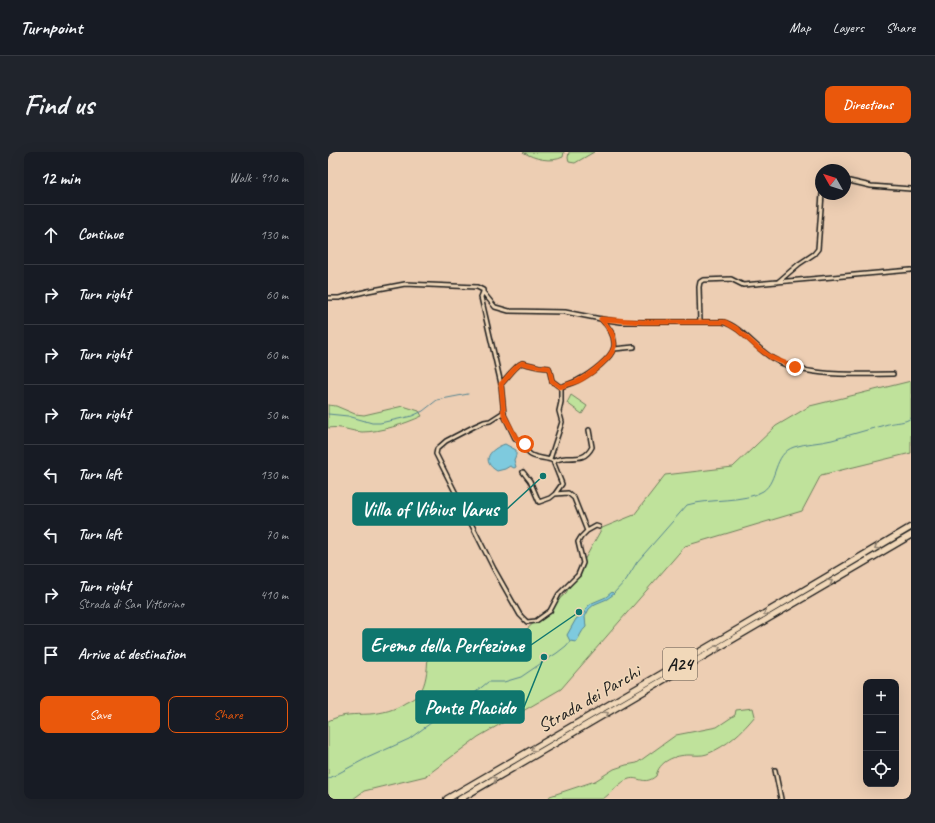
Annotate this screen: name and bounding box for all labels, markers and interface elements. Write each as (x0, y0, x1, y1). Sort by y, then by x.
text: Turnpoint (20, 16, 82, 40)
text: Map (789, 19, 811, 36)
text: Layers (833, 19, 864, 36)
text: Share (886, 19, 915, 36)
button: Directions (825, 86, 911, 123)
text: Find us (24, 87, 94, 122)
north arrow (815, 164, 851, 200)
text: 12 min (40, 168, 80, 189)
text: Walk · 910 m (229, 170, 288, 186)
icon: ahead (40, 224, 62, 246)
text: Continue (78, 225, 123, 244)
text: 130 m (260, 227, 288, 243)
icon: right (40, 284, 62, 306)
text: Turn right (78, 285, 131, 304)
text: 60 m (266, 287, 288, 303)
icon: right (40, 344, 62, 366)
text: Turn right (78, 345, 131, 364)
text: 60 m (266, 347, 288, 363)
route end (786, 358, 804, 376)
icon: right (40, 404, 62, 426)
text: Turn right (78, 405, 131, 424)
text: 50 m (266, 407, 288, 423)
route start (516, 435, 534, 453)
icon: left (40, 464, 62, 486)
text: Turn left (78, 465, 121, 484)
text: 130 m (260, 467, 288, 483)
callout: Villa of Vibius Varus (353, 493, 507, 525)
text: Villa of Vibius Varus (361, 497, 501, 522)
icon: left (40, 524, 62, 546)
text: Turn left (78, 525, 121, 544)
text: 70 m (266, 527, 288, 543)
one-way arrow (874, 542, 881, 549)
text: Turn right (78, 577, 131, 596)
one-way arrow (826, 580, 833, 587)
icon: right (40, 584, 62, 606)
text: 410 m (260, 587, 288, 603)
text: Strada di San Vittorino (78, 596, 184, 612)
one-way arrow (763, 608, 770, 616)
callout: Eremo della Perfezione (363, 629, 531, 661)
text: Eremo della Perfezione (370, 633, 525, 658)
icon: arrive (40, 644, 62, 666)
text: Arrive at destination (78, 645, 185, 664)
one-way arrow (714, 645, 721, 653)
road number: A24 (663, 648, 697, 680)
street label: Strada dei Parchi (534, 659, 647, 738)
map controls (863, 679, 899, 787)
button: + (863, 679, 899, 715)
callout: Ponte Placido (416, 691, 524, 723)
text: Ponte Placido (424, 695, 517, 720)
button: Save (40, 696, 160, 733)
button: Share (168, 696, 288, 733)
one-way arrow (602, 711, 609, 718)
button: − (863, 715, 899, 751)
one-way arrow (529, 745, 537, 752)
button: locate (863, 751, 899, 787)
one-way arrow (490, 777, 497, 784)

